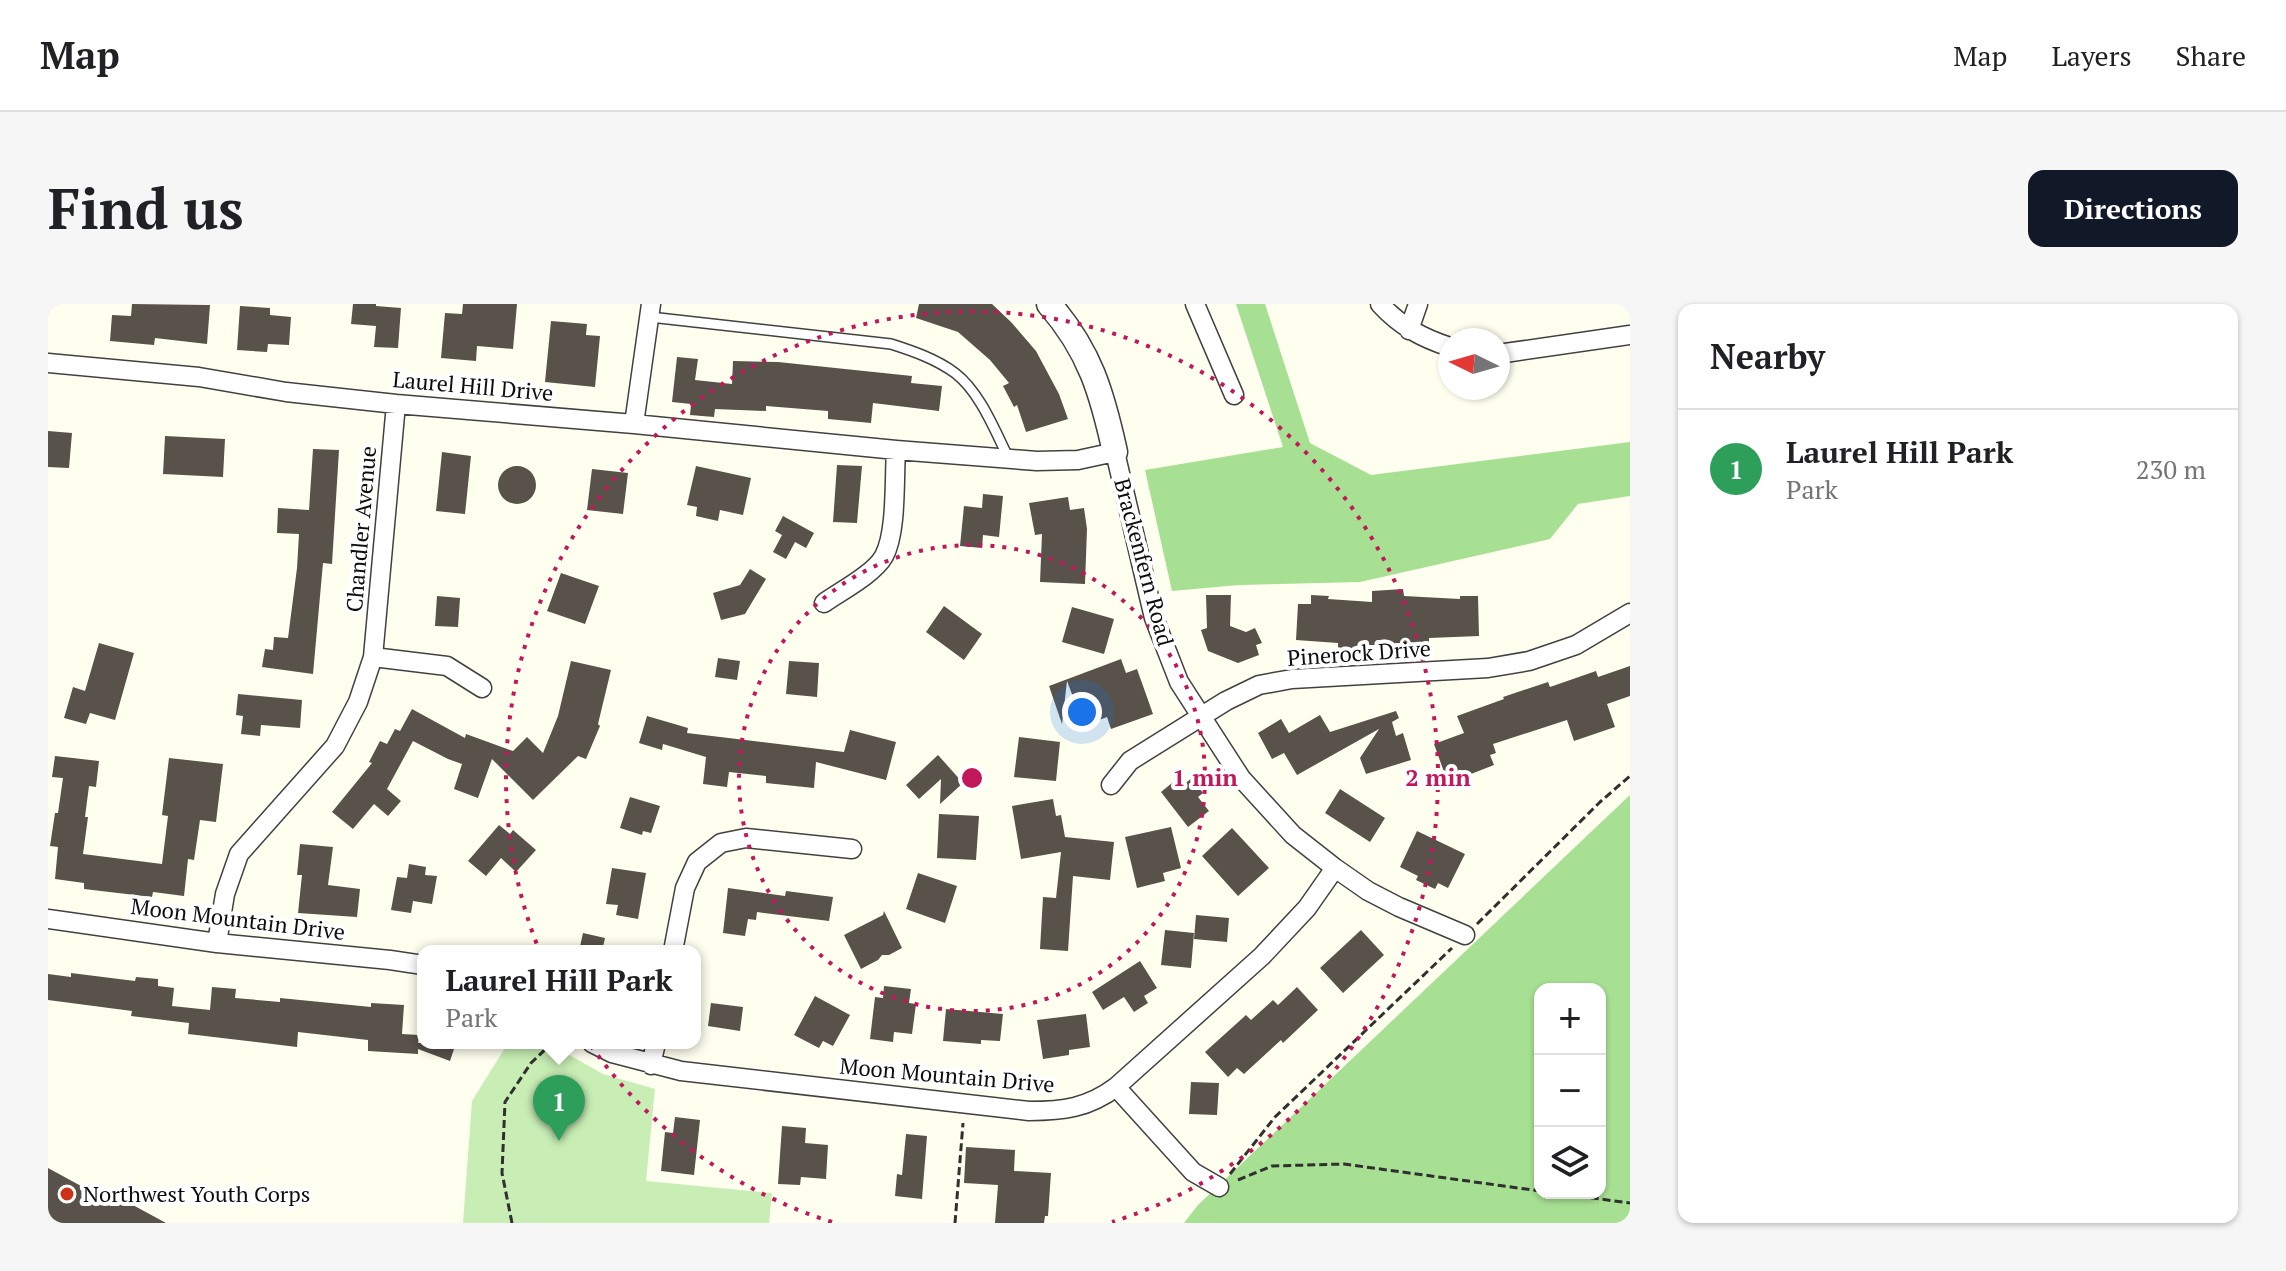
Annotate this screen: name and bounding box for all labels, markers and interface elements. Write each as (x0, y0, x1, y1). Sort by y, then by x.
text: Map (40, 30, 120, 80)
text: Map (1953, 37, 2007, 74)
text: Layers (2051, 37, 2132, 74)
text: Share (2176, 37, 2246, 74)
button: Directions (2028, 170, 2238, 247)
text: Find us (48, 171, 244, 245)
north arrow (1438, 328, 1510, 400)
text: Nearby (1710, 334, 1825, 379)
street label: Laurel Hill Drive (392, 364, 555, 407)
text: Laurel Hill Park (1786, 432, 2013, 472)
street label: Chandler Avenue (339, 445, 382, 613)
text: 1 (1729, 452, 1743, 486)
text: 230 m (2136, 452, 2206, 486)
text: Park (1786, 472, 1838, 506)
street label: Brackenfern Road (1108, 475, 1181, 649)
street label: Pinerock Drive (1286, 633, 1432, 672)
your location (1062, 692, 1102, 732)
text: 1 min (1172, 761, 1238, 793)
text: 2 min (1405, 761, 1471, 793)
centre of rings (958, 764, 986, 792)
street label: Moon Mountain Drive (129, 891, 347, 946)
popup (417, 945, 701, 1049)
text: Laurel Hill Park (445, 960, 673, 1000)
map controls (1534, 983, 1606, 1199)
button: + (1534, 983, 1606, 1055)
text: Park (445, 1000, 497, 1034)
street label: Moon Mountain Drive (838, 1051, 1056, 1098)
button: − (1534, 1055, 1606, 1127)
pin: 1 (533, 1075, 585, 1141)
button: layers (1534, 1127, 1606, 1199)
place label: Northwest Youth Corps (83, 1179, 310, 1208)
marker: Northwest Youth Corps (58, 1185, 76, 1203)

